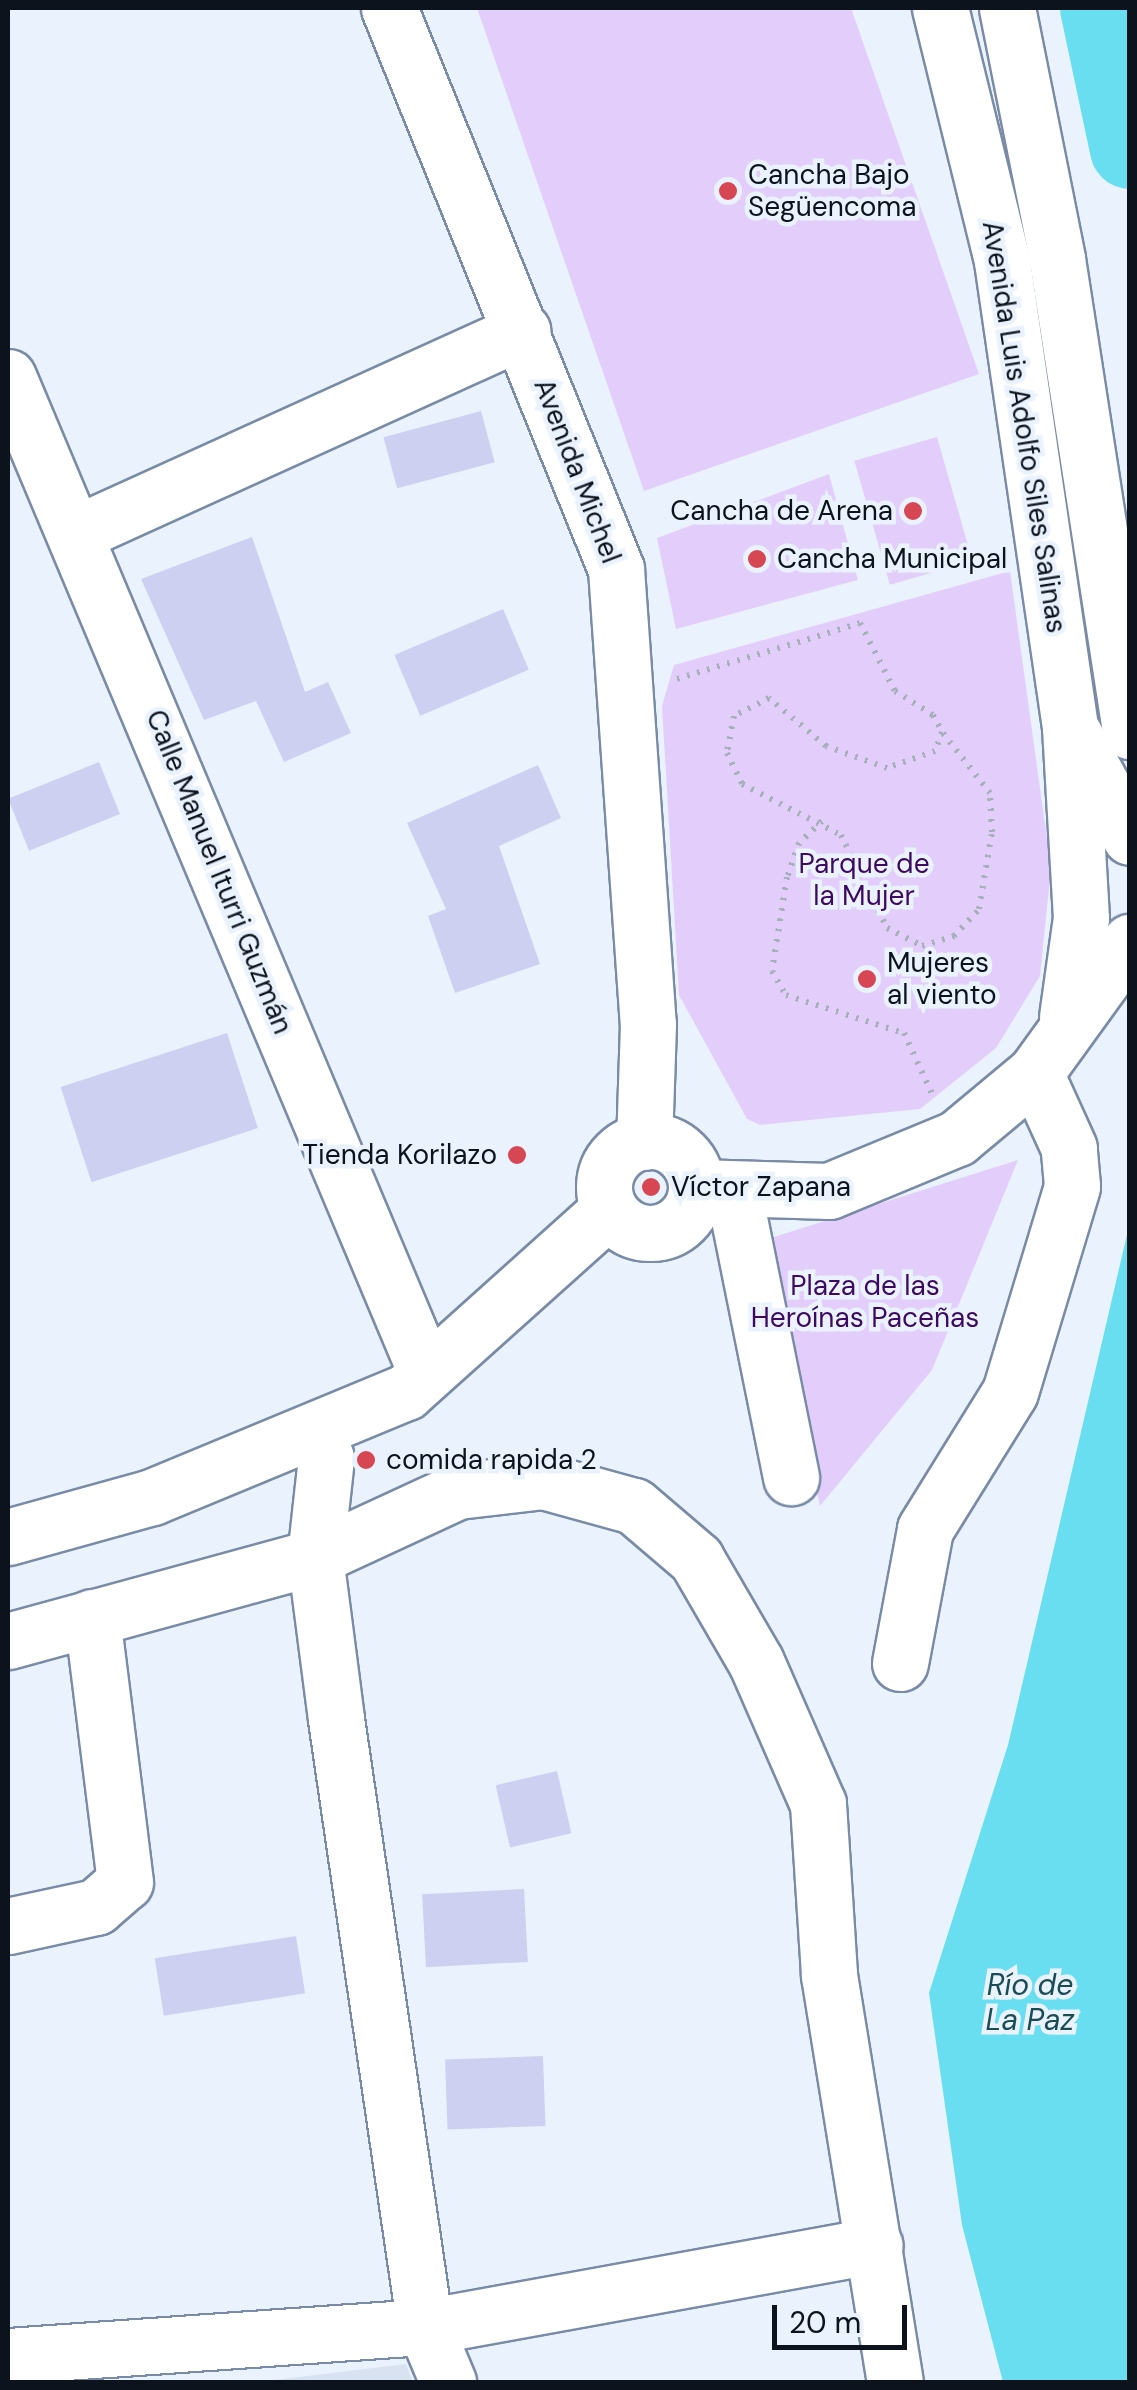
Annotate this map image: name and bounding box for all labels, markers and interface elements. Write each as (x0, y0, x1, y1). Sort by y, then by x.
place label: Cancha Bajo Següencoma (748, 158, 917, 224)
marker: Cancha Bajo Següencoma (717, 180, 739, 202)
street label: Avenida Luis Adolfo Siles Salinas (975, 219, 1073, 635)
street label: Avenida Michel (526, 374, 628, 568)
place label: Cancha de Arena (670, 494, 893, 528)
marker: Cancha de Arena (902, 500, 924, 522)
place label: Cancha Municipal (777, 542, 1007, 576)
marker: Cancha Municipal (746, 548, 768, 570)
street label: Calle Manuel Iturri Guzmán (139, 705, 299, 1039)
park label: Parque de la Mujer (798, 847, 930, 913)
place label: Mujeres al viento (887, 946, 997, 1012)
marker: Mujeres al viento (856, 968, 878, 990)
place label: Tienda Korilazo (302, 1138, 497, 1172)
marker: Tienda Korilazo (506, 1144, 528, 1166)
place label: Víctor Zapana (671, 1170, 851, 1204)
marker: Víctor Zapana (640, 1176, 662, 1198)
park label: Plaza de las Heroínas Paceñas (751, 1269, 979, 1335)
place label: comida rapida 2 (386, 1443, 597, 1477)
marker: comida rapida 2 (355, 1449, 377, 1471)
water label: Río de La Paz (986, 1967, 1074, 2038)
scale bar (777, 2285, 912, 2347)
text: 20 m (789, 2303, 861, 2342)

